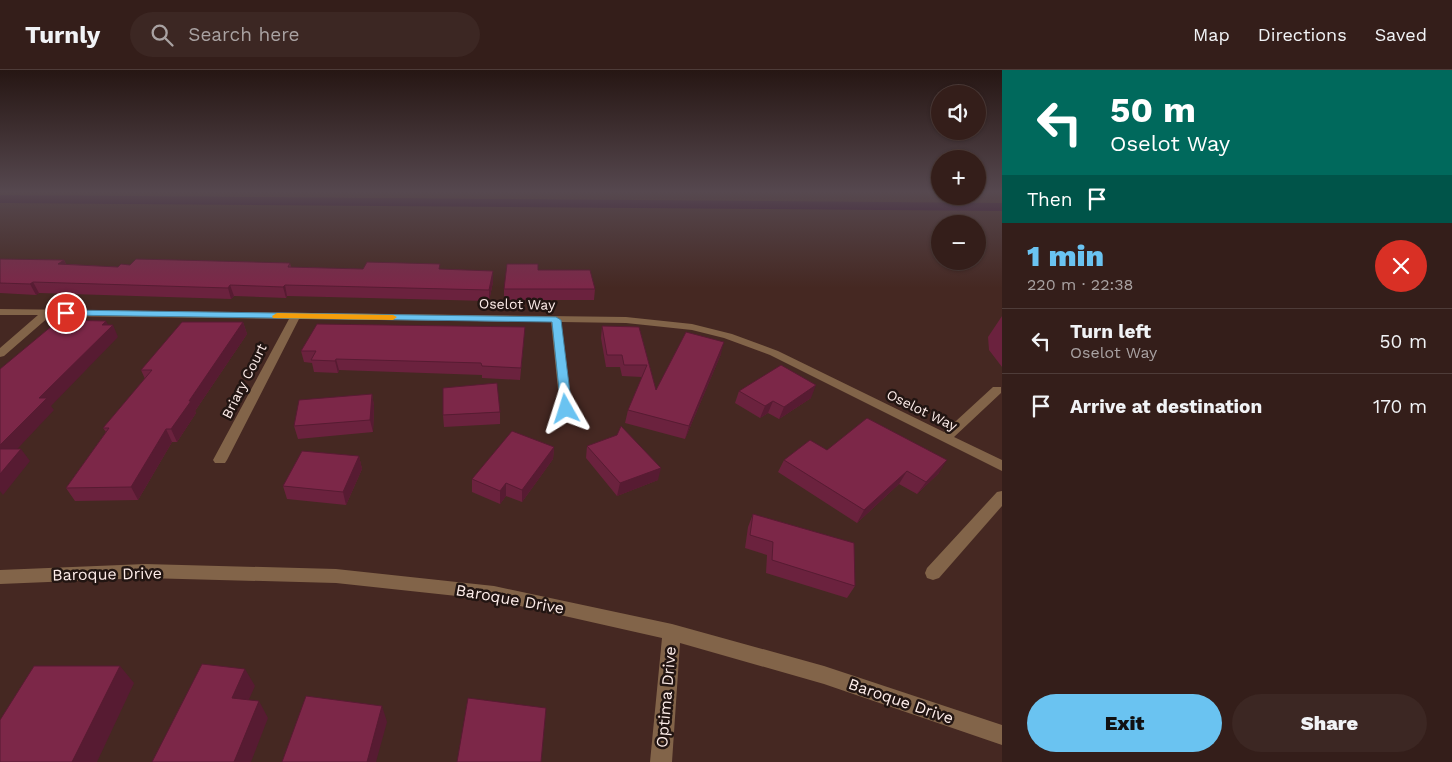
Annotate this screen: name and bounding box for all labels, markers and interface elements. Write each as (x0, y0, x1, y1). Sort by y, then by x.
search box (130, 12, 480, 57)
text: Turnly (25, 21, 100, 49)
icon: search (148, 21, 176, 49)
text: Search here (188, 23, 300, 46)
text: Map (1193, 24, 1230, 45)
text: Directions (1258, 24, 1347, 45)
text: Saved (1375, 24, 1427, 45)
map controls (931, 85, 986, 270)
button: sound (931, 85, 986, 140)
text: 50 m (1110, 89, 1196, 131)
icon: left (1027, 90, 1092, 155)
text: Oselot Way (1110, 131, 1230, 156)
button: + (931, 150, 986, 205)
icon: arrive (1083, 185, 1111, 213)
text: Then (1027, 188, 1073, 211)
button: − (931, 215, 986, 270)
text: 1 min (1027, 238, 1104, 273)
button: close (1375, 240, 1427, 292)
text: 220 m · 22:38 (1027, 275, 1133, 294)
pin (45, 292, 87, 334)
street label: Oselot Way (479, 295, 556, 313)
icon: arrive (52, 299, 80, 327)
text: Turn left (1070, 320, 1151, 343)
icon: left (1027, 327, 1055, 355)
text: 50 m (1380, 330, 1427, 353)
street label: Briary Court (218, 341, 270, 421)
text: Oselot Way (1070, 343, 1157, 362)
position arrow (539, 382, 591, 434)
street label: Oselot Way (884, 386, 961, 434)
icon: arrive (1027, 392, 1055, 420)
text: Arrive at destination (1070, 395, 1262, 418)
text: 170 m (1373, 395, 1427, 418)
street label: Baroque Drive (52, 564, 162, 584)
street label: Baroque Drive (454, 580, 566, 618)
street label: Optima Drive (652, 645, 680, 749)
street label: Baroque Drive (846, 674, 956, 728)
button: Exit (1027, 694, 1222, 752)
button: Share (1232, 694, 1427, 752)

